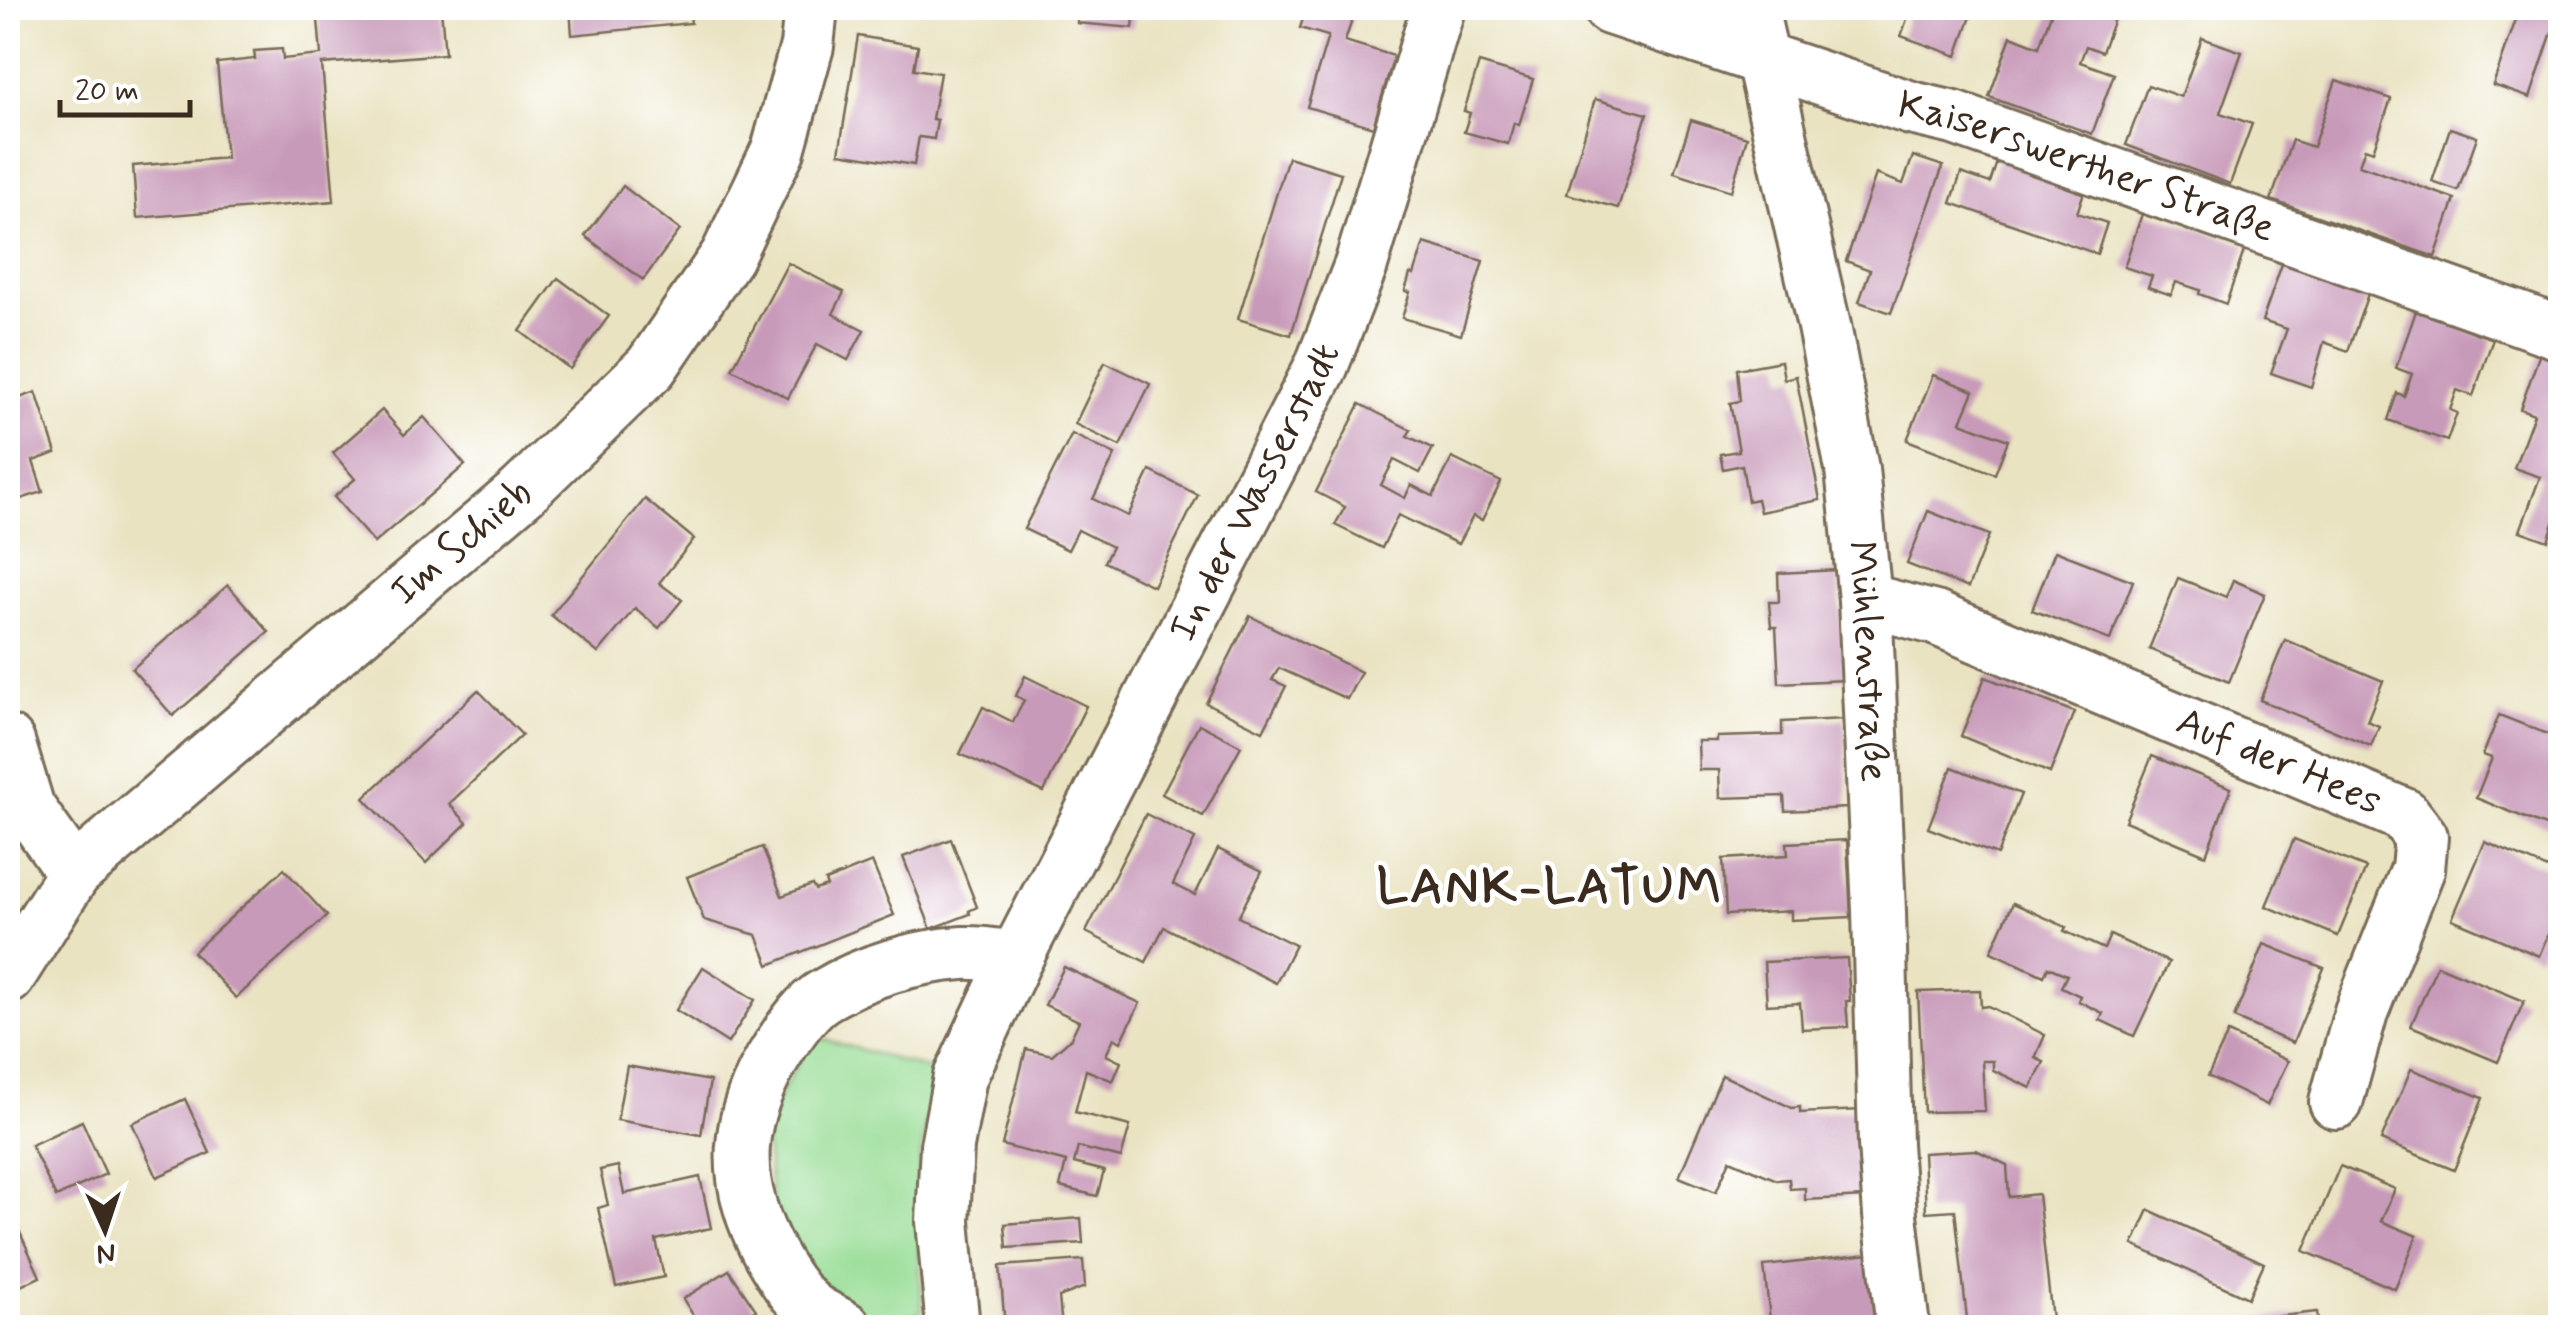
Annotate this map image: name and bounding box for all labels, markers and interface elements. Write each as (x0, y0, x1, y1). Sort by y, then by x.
scale bar (60, 55, 190, 117)
text: 20 m (75, 72, 139, 111)
street label: Kaiserswerther Straße (1893, 80, 2281, 256)
street label: In der Wasserstadt (1158, 336, 1354, 651)
street label: Im Schieb (380, 468, 544, 618)
street label: Mühlenstraße (1833, 538, 1899, 783)
street label: Auf der Hees (2168, 696, 2389, 828)
district label: LANK-LATUM (1377, 855, 1723, 921)
north arrow (55, 1180, 155, 1280)
text: N (96, 1234, 116, 1271)

